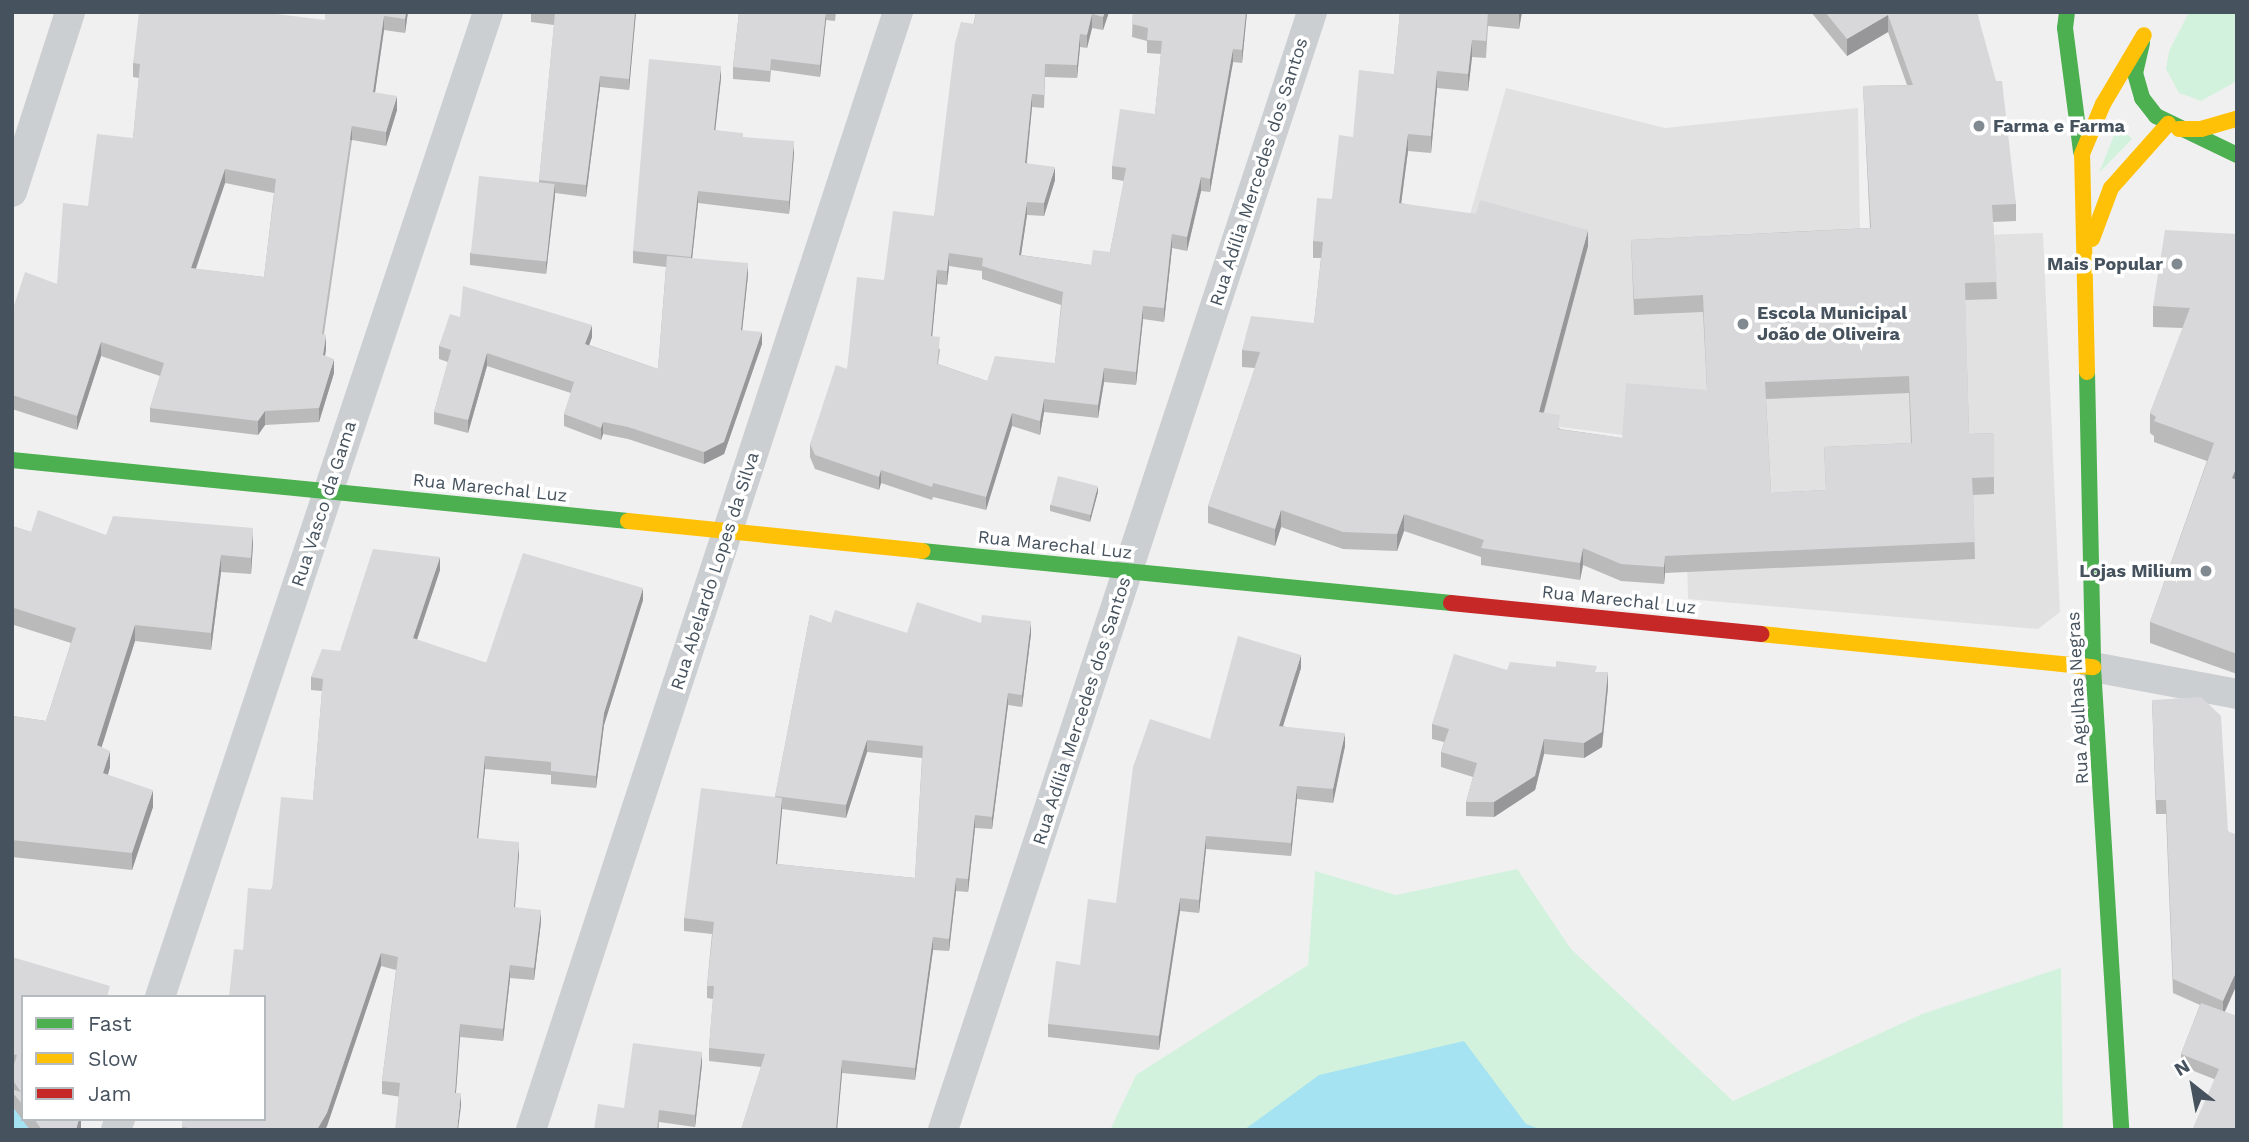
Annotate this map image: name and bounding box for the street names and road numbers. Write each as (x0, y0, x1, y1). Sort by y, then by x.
street label: Rua Adília Mercedes dos Santos (1205, 34, 1313, 310)
street label: Rua Vasco da Gama (287, 418, 361, 590)
street label: Rua Abelardo Lopes da Silva (666, 448, 764, 694)
street label: Rua Marechal Luz (411, 469, 569, 507)
street label: Rua Marechal Luz (976, 526, 1134, 564)
street label: Rua Adília Mercedes dos Santos (1028, 573, 1136, 849)
street label: Rua Marechal Luz (1540, 581, 1698, 619)
street label: Rua Agulhas Negras (2063, 611, 2093, 785)

